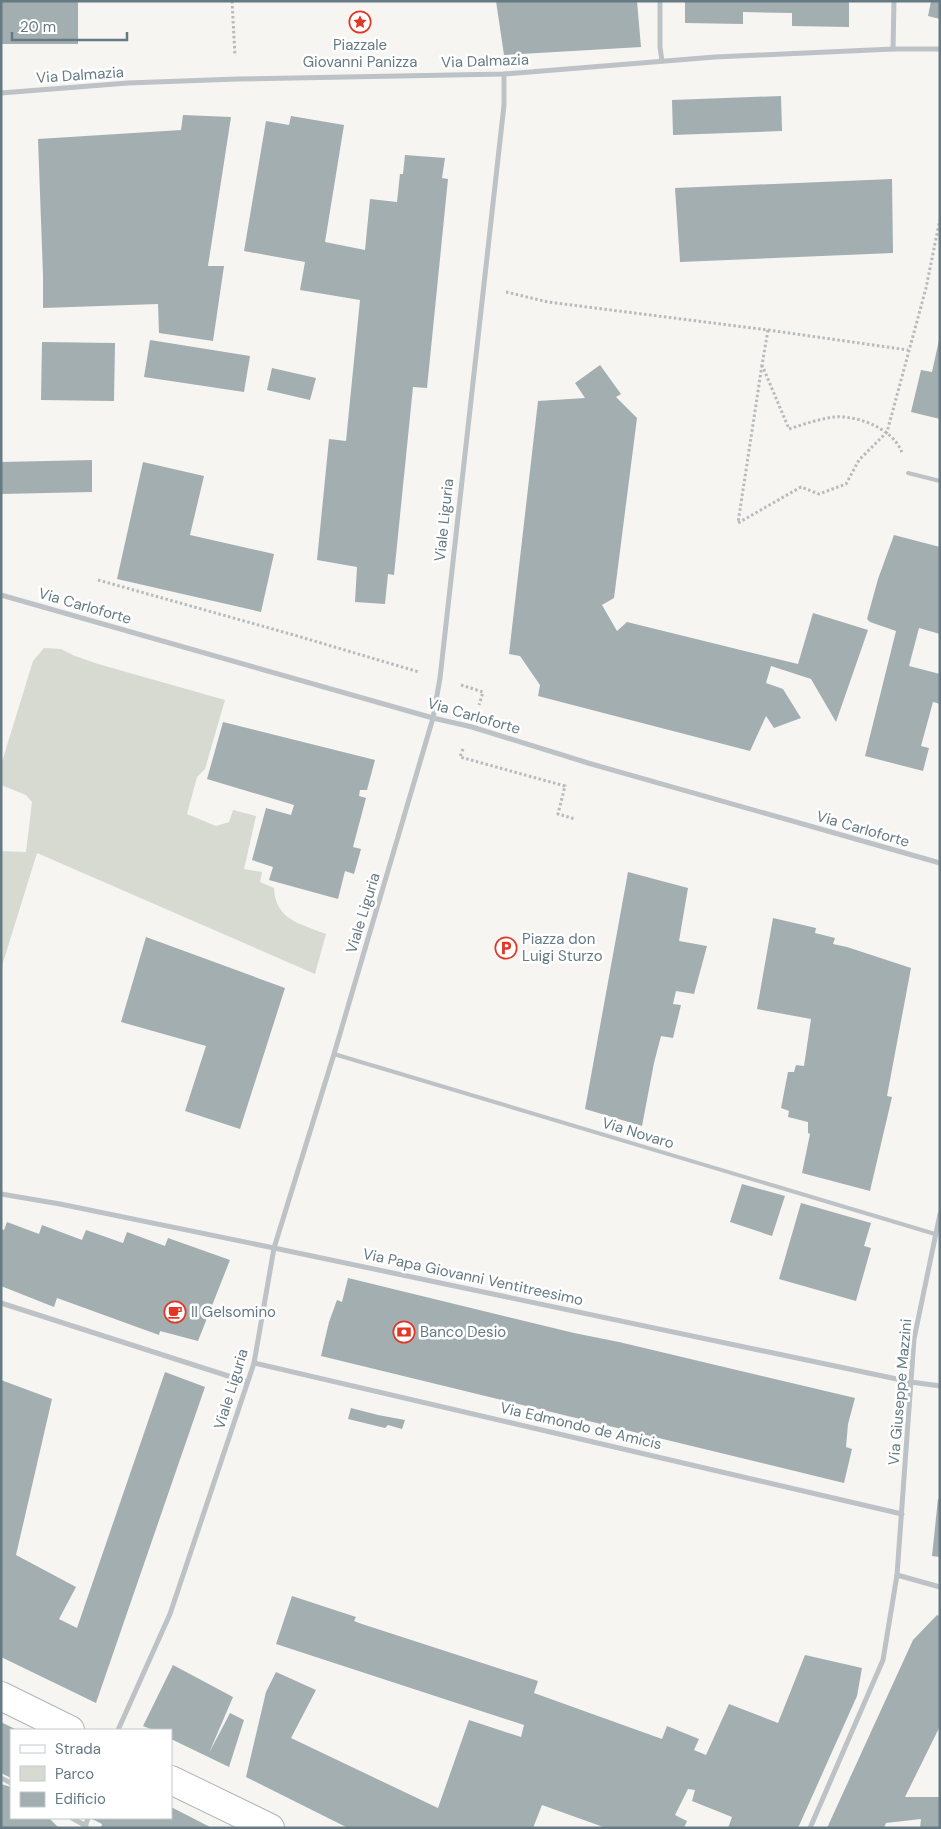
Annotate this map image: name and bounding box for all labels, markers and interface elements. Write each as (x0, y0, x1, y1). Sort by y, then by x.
scale bar (12, 10, 128, 42)
place icon: Piazzale Giovanni Panizza (348, 10, 372, 34)
text: 20 m (20, 17, 56, 37)
place label: Piazzale Giovanni Panizza (303, 35, 417, 72)
street label: Via Dalmazia (441, 49, 529, 73)
street label: Via Dalmazia (36, 62, 124, 88)
street label: Viale Liguria (430, 477, 458, 563)
street label: Via Carloforte (36, 583, 134, 629)
street label: Via Carloforte (425, 693, 523, 739)
street label: Via Carloforte (814, 806, 912, 852)
street label: Viale Liguria (341, 870, 385, 956)
place label: Piazza don Luigi Sturzo (522, 929, 603, 966)
parking icon: Piazza don Luigi Sturzo (494, 936, 518, 960)
street label: Via Novaro (599, 1113, 677, 1153)
street label: Via Papa Giovanni Ventitreesimo (361, 1244, 585, 1310)
cafe icon: Il Gelsomino (163, 1300, 187, 1324)
place label: Il Gelsomino (191, 1302, 276, 1322)
street label: Via Giuseppe Mazzini (884, 1318, 916, 1466)
bank icon: Banco Desio (392, 1320, 416, 1344)
place label: Banco Desio (420, 1322, 506, 1342)
street label: Viale Liguria (209, 1346, 253, 1432)
street label: Via Edmondo de Amicis (498, 1398, 664, 1454)
legend (10, 1729, 172, 1819)
text: Strada (55, 1739, 101, 1759)
text: Parco (55, 1764, 94, 1784)
text: Edificio (55, 1789, 106, 1809)

